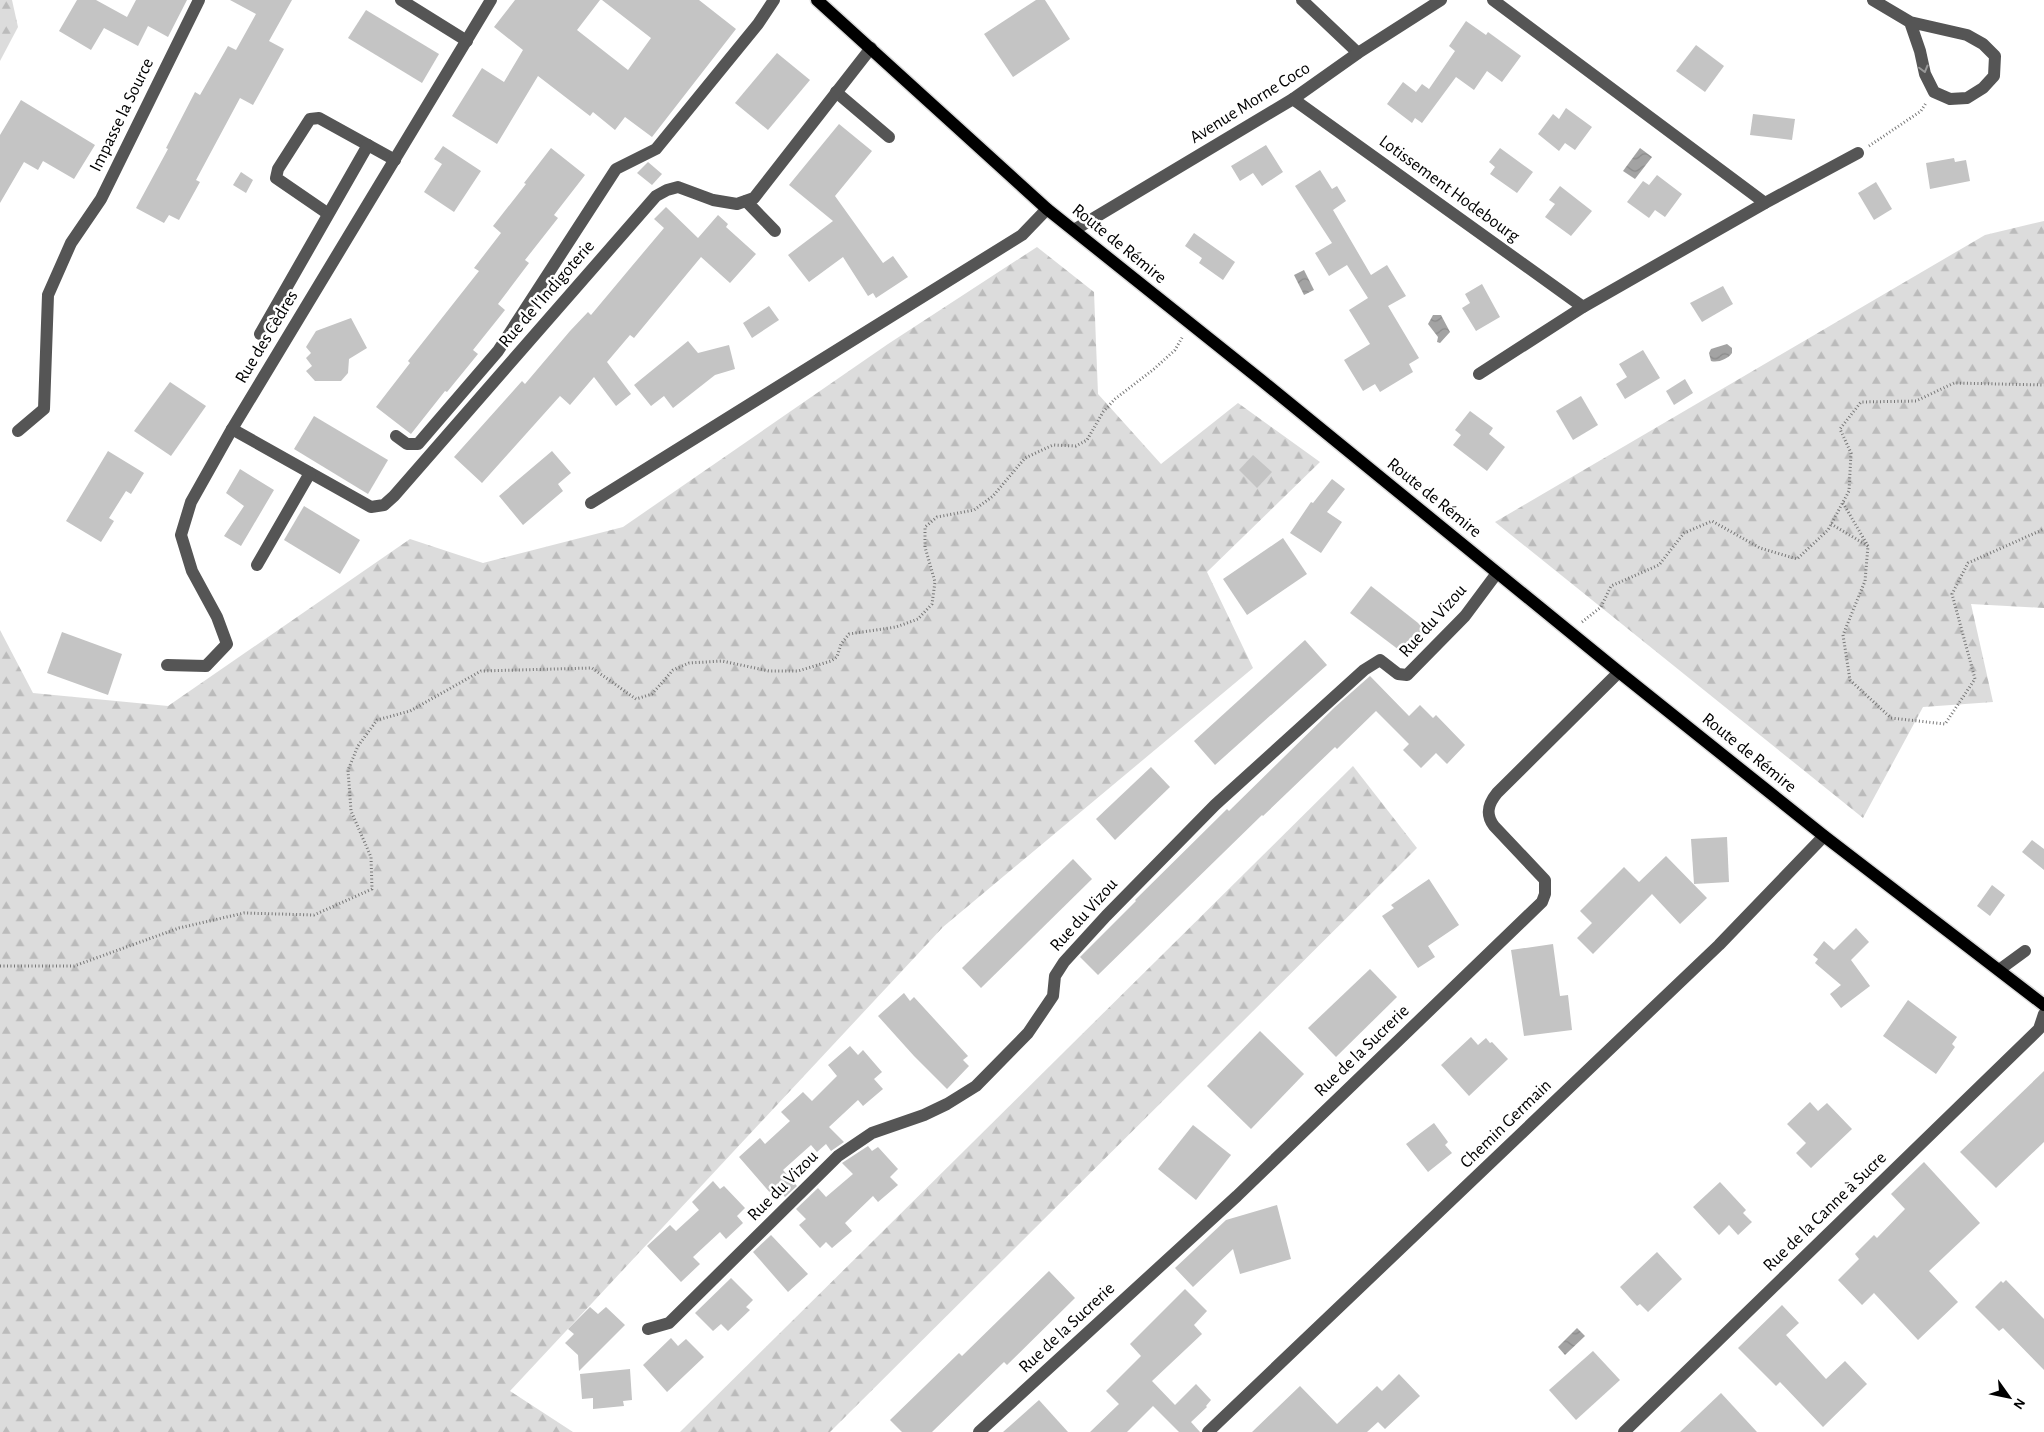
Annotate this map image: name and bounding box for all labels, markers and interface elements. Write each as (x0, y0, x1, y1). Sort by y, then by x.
street label: Impasse la Source (87, 55, 157, 175)
street label: Avenue Morne Coco (1187, 59, 1313, 147)
one-way arrow (1919, 64, 1929, 72)
street label: Lotissement Hodebourg (1376, 132, 1523, 246)
street label: Route de Rémire (1069, 201, 1169, 287)
street label: Rue de l'Indigoterie (496, 237, 598, 351)
street label: Rue des Cèdres (232, 287, 302, 387)
street label: Route de Rémire (1384, 455, 1484, 541)
street label: Rue du Vizou (1396, 581, 1470, 661)
street label: Route de Rémire (1699, 710, 1799, 796)
street label: Rue du Vizou (1047, 875, 1121, 955)
street label: Rue de la Sucrerie (1311, 1002, 1413, 1100)
street label: Chemin Germain (1457, 1076, 1555, 1172)
street label: Rue du Vizou (744, 1147, 822, 1225)
street label: Rue de la Canne à Sucre (1760, 1149, 1890, 1275)
street label: Rue de la Sucrerie (1016, 1279, 1118, 1377)
north arrow (1984, 1372, 2034, 1422)
text: N (2011, 1396, 2028, 1411)

